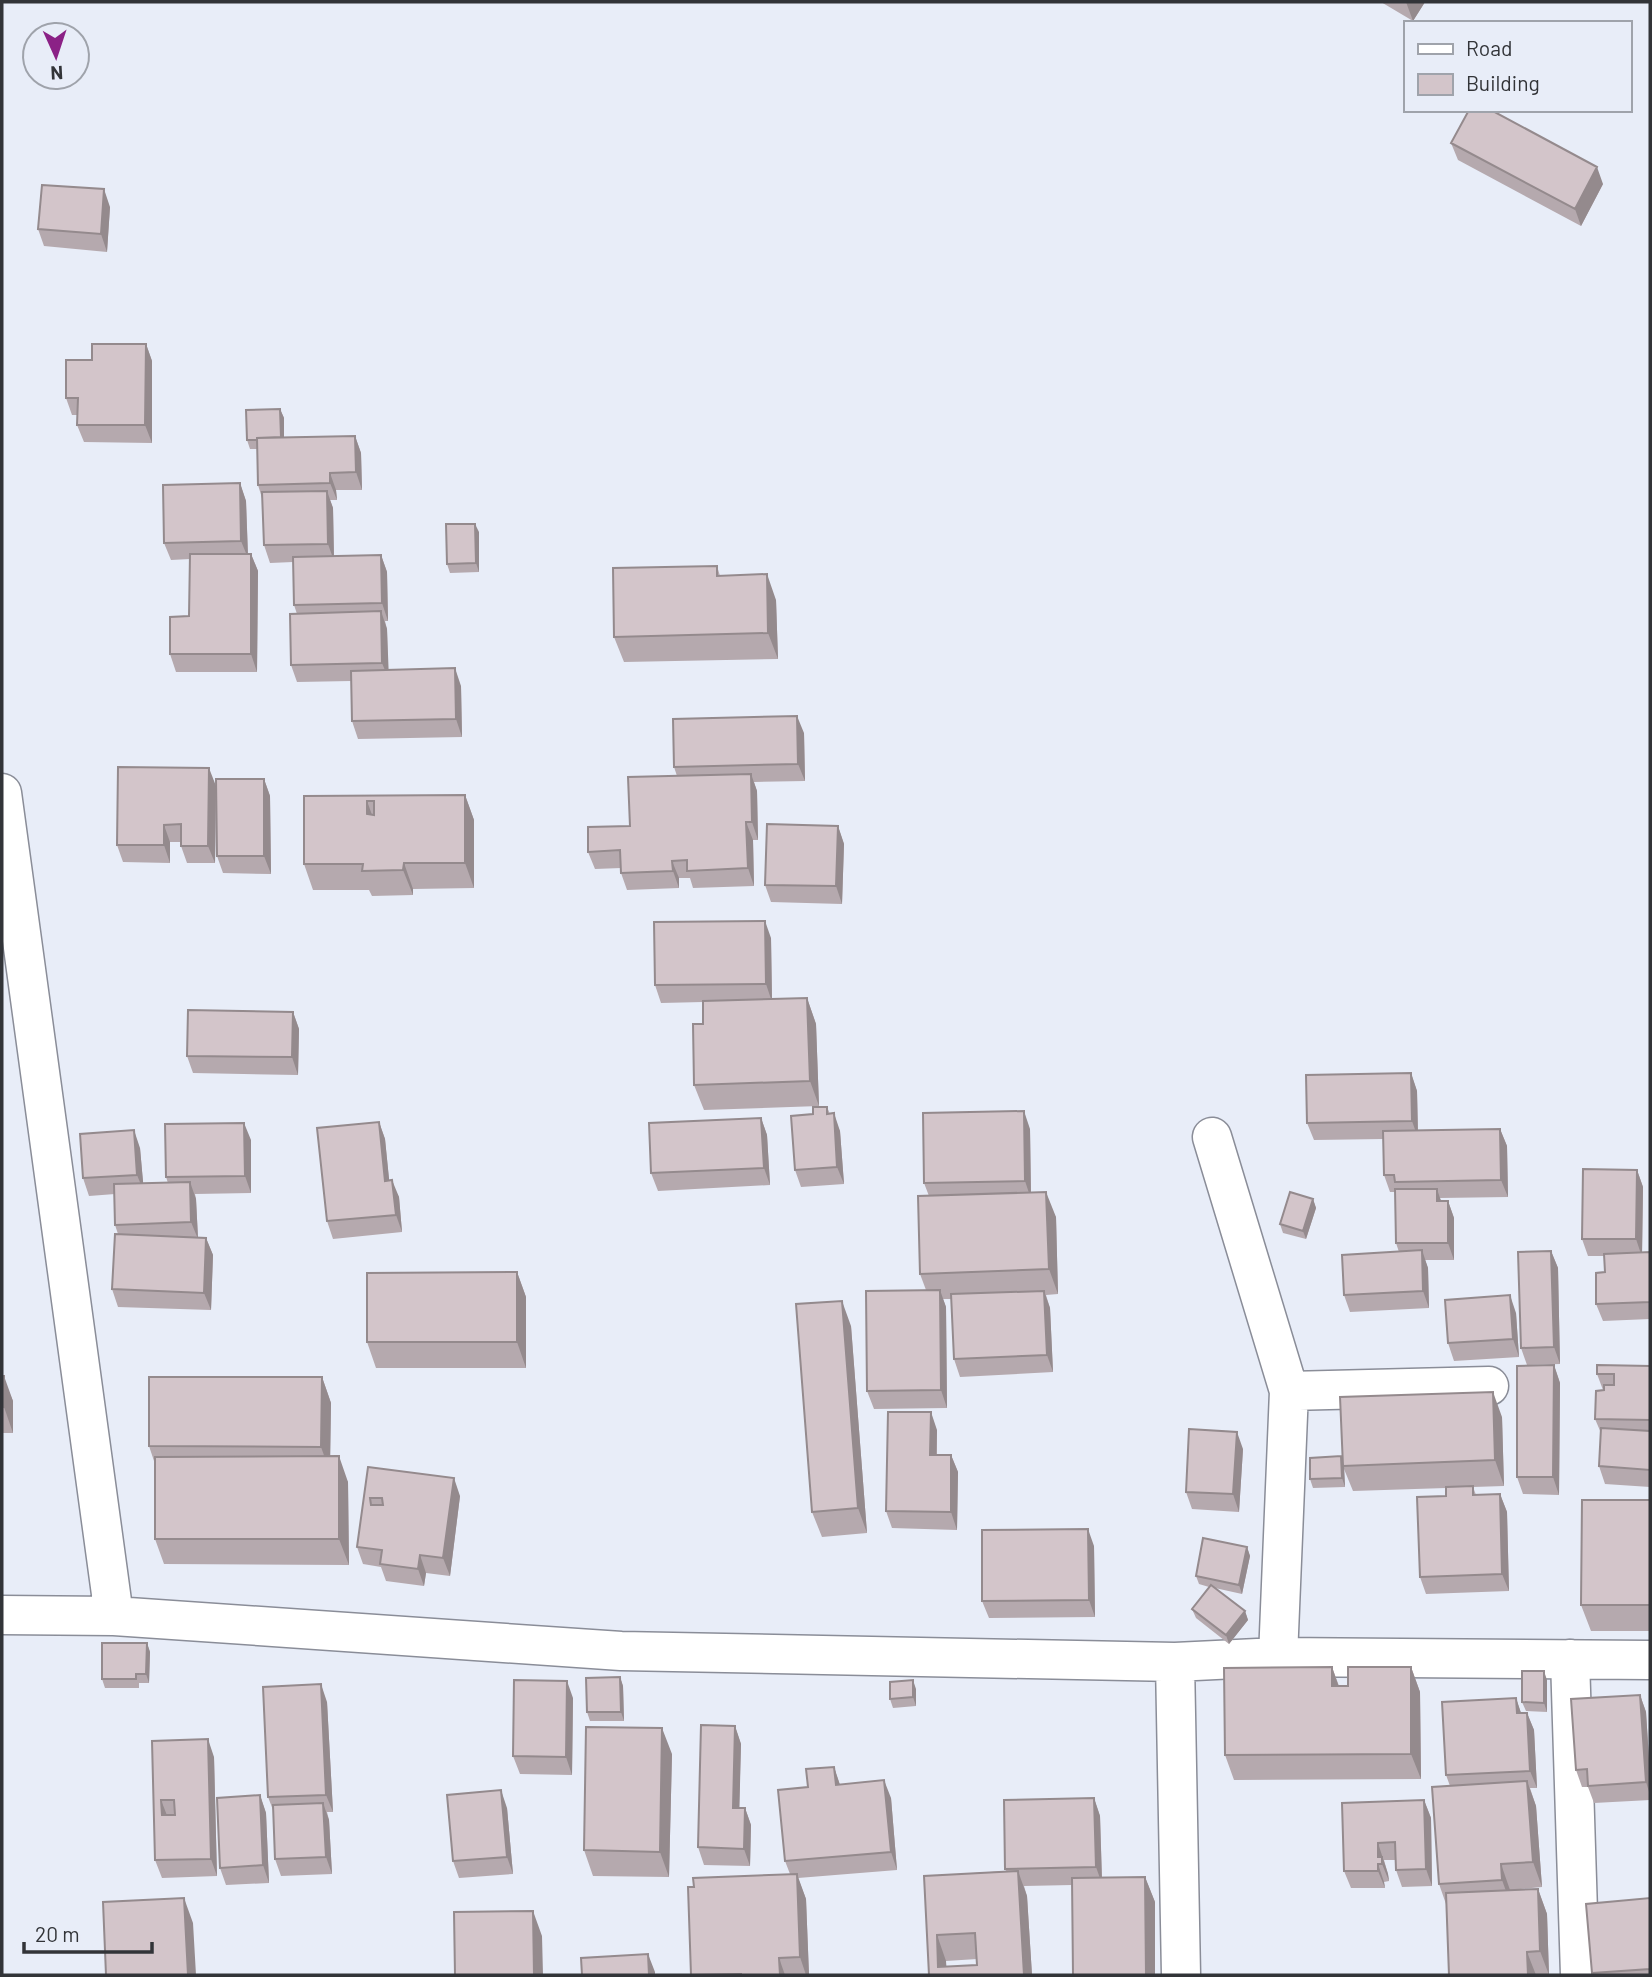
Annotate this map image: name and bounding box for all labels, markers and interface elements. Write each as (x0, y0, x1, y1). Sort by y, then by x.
north arrow (21, 21, 91, 91)
legend (1404, 21, 1631, 112)
text: Road (1466, 35, 1512, 60)
text: N (50, 62, 64, 85)
text: Building (1466, 70, 1540, 95)
scale bar (24, 1910, 152, 1954)
text: 20 m (35, 1921, 80, 1946)

